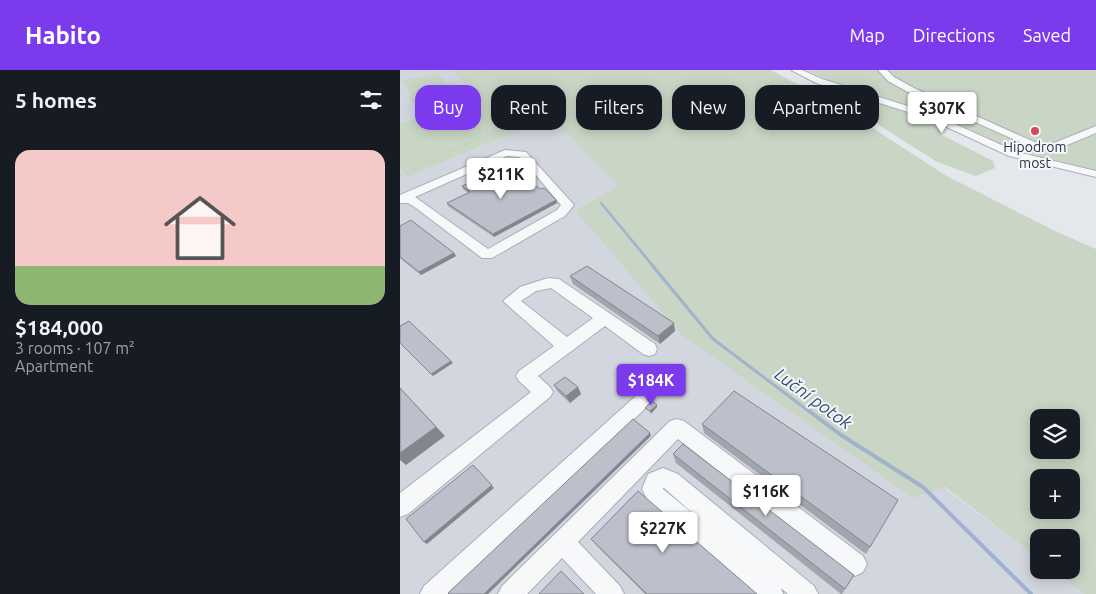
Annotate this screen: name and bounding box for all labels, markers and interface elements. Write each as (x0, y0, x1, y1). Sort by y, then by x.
text: Habito (25, 22, 101, 49)
text: Map (849, 25, 885, 45)
text: Directions (913, 25, 995, 45)
text: Saved (1023, 25, 1071, 45)
chip: Buy (415, 85, 481, 130)
chip: Rent (491, 85, 566, 130)
chip: Filters (576, 85, 662, 130)
chip: New (672, 85, 745, 130)
chip: Apartment (755, 85, 879, 130)
icon: filters (357, 86, 385, 114)
text: 5 homes (15, 88, 97, 112)
pin: $307K (907, 92, 977, 134)
text: $307K (919, 99, 965, 117)
marker: Hipodrom most (1029, 125, 1041, 137)
place label: Hipodrom most (1003, 139, 1067, 171)
pin: $211K (466, 158, 536, 200)
text: $211K (478, 165, 524, 183)
icon: home (155, 183, 245, 273)
text: $184,000 (15, 315, 103, 339)
text: 3 rooms · 107 m² (15, 339, 135, 357)
text: Apartment (15, 357, 93, 375)
water label: Luční potok (771, 363, 857, 433)
pin: $184K (616, 364, 686, 406)
text: $184K (628, 371, 674, 389)
map controls (1030, 409, 1080, 579)
button: layers (1030, 409, 1080, 459)
button: + (1030, 469, 1080, 519)
pin: $116K (731, 474, 801, 517)
text: $116K (743, 482, 789, 500)
pin: $227K (628, 512, 698, 554)
text: $227K (640, 519, 686, 537)
button: − (1030, 529, 1080, 579)

